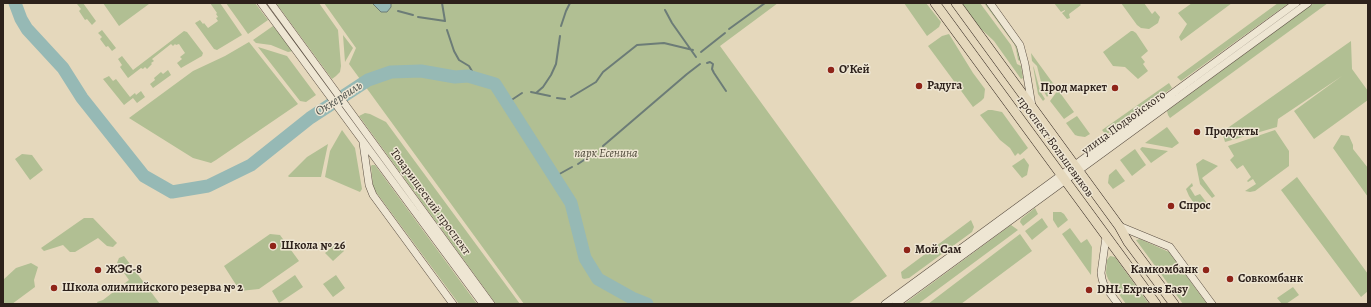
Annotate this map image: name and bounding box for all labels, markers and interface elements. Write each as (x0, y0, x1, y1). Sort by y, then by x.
place label: О’Кей (839, 63, 870, 77)
marker: О’Кей (826, 65, 836, 75)
water label: Оккервиль (313, 78, 365, 120)
place label: Радуга (927, 79, 962, 93)
marker: Радуга (914, 81, 924, 91)
place label: Прод маркет (1040, 81, 1107, 95)
marker: Прод маркет (1110, 83, 1120, 93)
street label: улица Подвойского (1079, 88, 1169, 158)
street label: проспект Большевиков (1014, 94, 1096, 200)
place label: Продукты (1205, 125, 1258, 139)
marker: Продукты (1192, 127, 1202, 137)
street label: Товарищеский проспект (387, 146, 473, 258)
park label: парк Есенина (574, 147, 638, 161)
place label: Спрос (1179, 199, 1211, 213)
marker: Спрос (1166, 201, 1176, 211)
place label: Школа № 26 (281, 239, 345, 253)
marker: Школа № 26 (268, 241, 278, 251)
place label: Мой Сам (915, 243, 961, 257)
marker: Мой Сам (902, 245, 912, 255)
place label: ЖЭС-8 (106, 263, 142, 277)
place label: Камкомбанк (1130, 263, 1198, 277)
marker: ЖЭС-8 (93, 265, 103, 275)
marker: Камкомбанк (1201, 265, 1211, 275)
place label: Совкомбанк (1238, 272, 1303, 286)
marker: Совкомбанк (1225, 274, 1235, 284)
place label: Школа олимпийского резерва № 2 (62, 281, 243, 295)
marker: Школа олимпийского резерва № 2 (49, 283, 59, 293)
place label: DHL Express Easy (1097, 283, 1188, 297)
marker: DHL Express Easy (1084, 285, 1094, 295)

